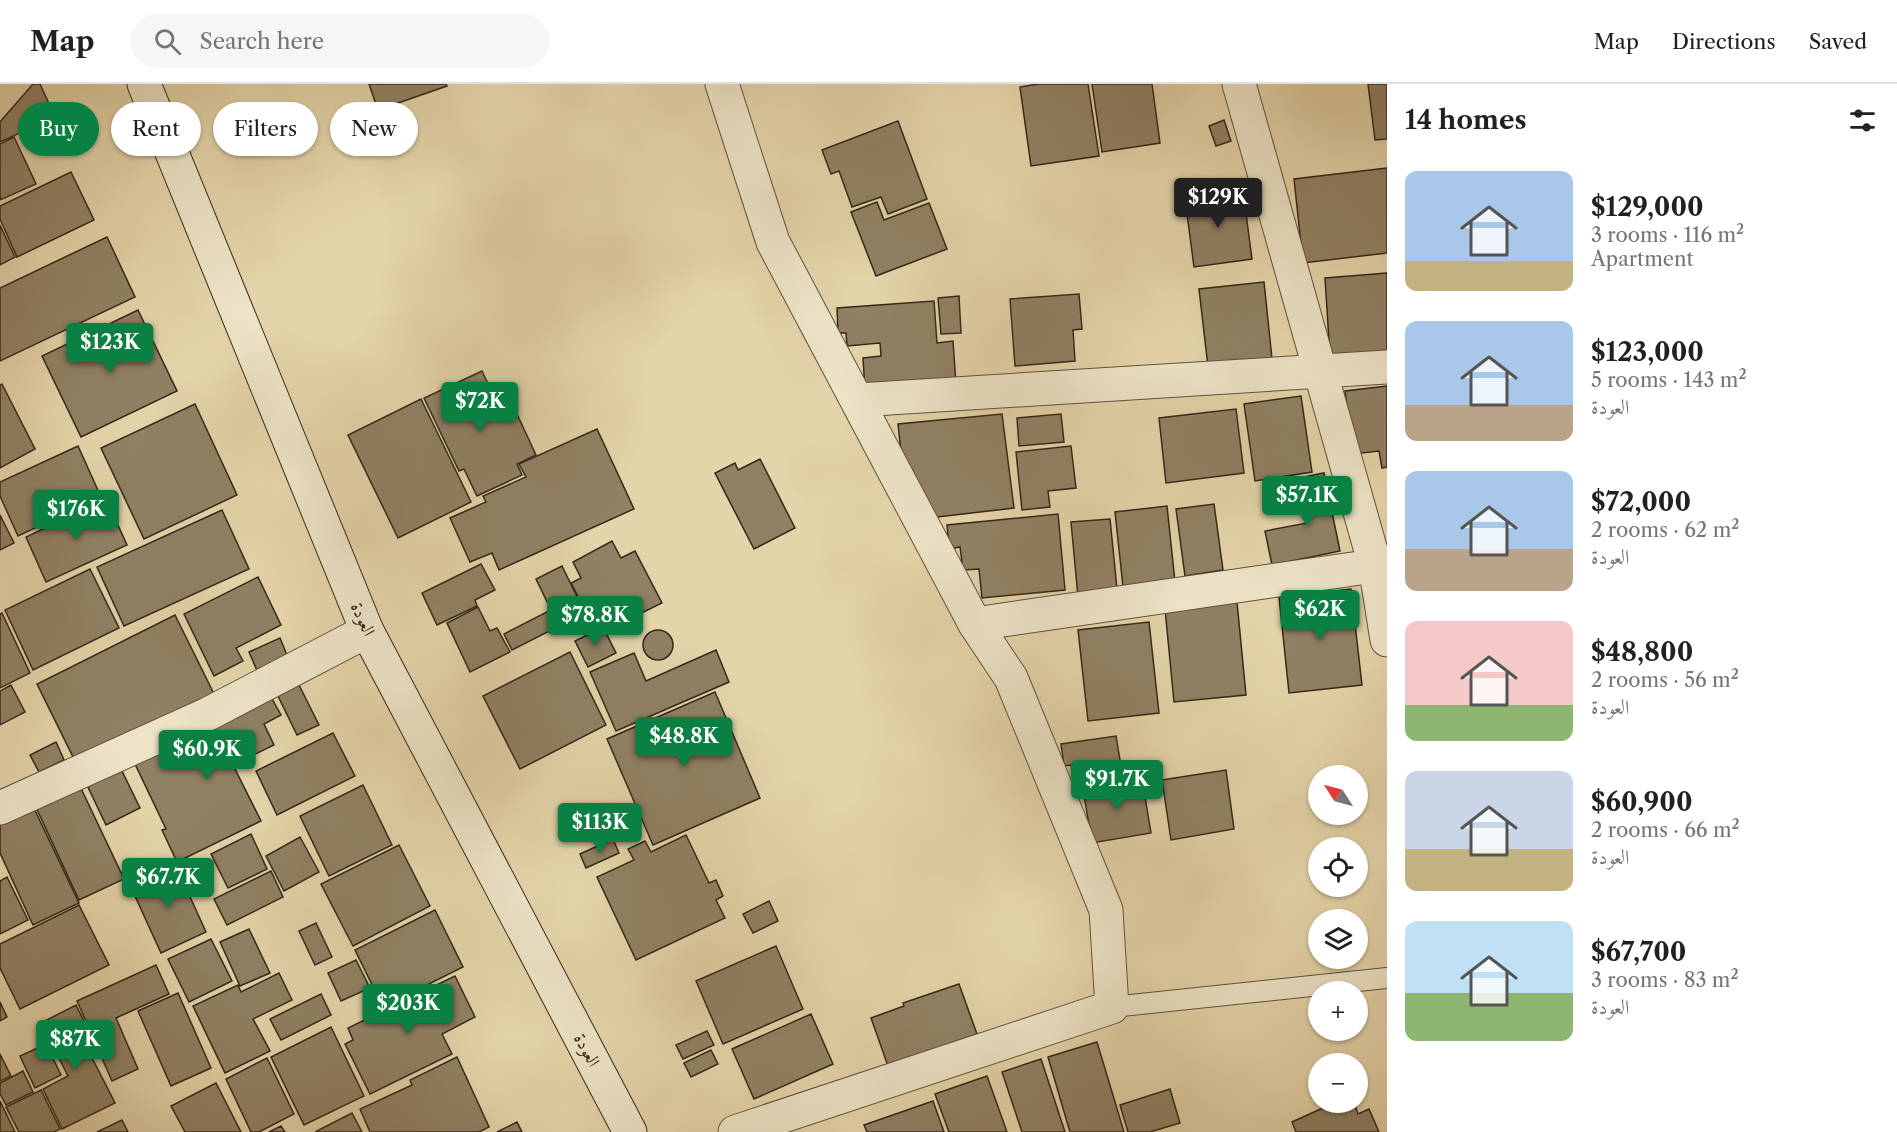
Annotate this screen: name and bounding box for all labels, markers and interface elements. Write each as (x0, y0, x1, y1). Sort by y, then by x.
search box (130, 14, 550, 68)
text: Map (30, 24, 94, 58)
icon: search (151, 25, 184, 58)
text: Search here (199, 28, 324, 55)
text: Map (1594, 29, 1639, 54)
text: Directions (1672, 29, 1776, 54)
text: Saved (1809, 29, 1867, 54)
chip: Buy (18, 102, 99, 156)
chip: Rent (111, 102, 201, 156)
chip: Filters (213, 102, 318, 156)
chip: New (330, 102, 418, 156)
text: 14 homes (1405, 104, 1527, 136)
icon: filters (1846, 104, 1879, 137)
pin: $129K (1176, 178, 1260, 229)
text: $129K (1188, 185, 1248, 209)
text: $129,000 (1591, 191, 1704, 223)
icon: home (1453, 195, 1525, 267)
text: 3 rooms · 116 m² (1591, 223, 1744, 247)
text: Apartment (1591, 247, 1694, 271)
pin: $123K (68, 323, 152, 374)
text: $123K (80, 330, 140, 354)
text: $123,000 (1591, 336, 1704, 368)
icon: home (1453, 345, 1525, 417)
text: 5 rooms · 143 m² (1591, 368, 1747, 392)
pin: $72K (444, 382, 516, 433)
text: $72K (455, 389, 505, 413)
text: العودة (1591, 395, 1629, 419)
pin: $57.1K (1258, 476, 1356, 527)
text: $57.1K (1276, 483, 1338, 507)
text: $72,000 (1591, 486, 1691, 518)
pin: $176K (34, 490, 118, 541)
icon: home (1453, 495, 1525, 567)
text: $176K (47, 497, 105, 521)
text: 2 rooms · 62 m² (1591, 518, 1739, 542)
text: العودة (1591, 545, 1629, 569)
pin: $62K (1284, 590, 1356, 641)
pin: $78.8K (546, 596, 644, 647)
text: $62K (1295, 597, 1345, 621)
street label: العودة (346, 599, 380, 639)
text: $78.8K (561, 603, 629, 627)
text: $48,800 (1591, 636, 1693, 668)
icon: home (1453, 645, 1525, 717)
text: 2 rooms · 56 m² (1591, 668, 1739, 692)
text: العودة (1591, 695, 1629, 719)
pin: $48.8K (635, 717, 733, 768)
text: $48.8K (649, 724, 719, 748)
pin: $60.9K (158, 730, 256, 781)
text: $60.9K (173, 737, 241, 761)
pin: $91.7K (1068, 760, 1166, 811)
north arrow (1308, 765, 1368, 825)
map controls (1308, 765, 1368, 1113)
text: $91.7K (1085, 767, 1149, 791)
text: $60,900 (1591, 786, 1692, 818)
icon: home (1453, 795, 1525, 867)
pin: $113K (558, 803, 642, 854)
text: $113K (572, 810, 628, 834)
text: 2 rooms · 66 m² (1591, 818, 1740, 842)
button: locate (1308, 837, 1368, 897)
text: العودة (1591, 845, 1629, 869)
pin: $67.7K (119, 858, 217, 909)
text: $67.7K (136, 865, 200, 889)
button: layers (1308, 909, 1368, 969)
text: $67,700 (1591, 936, 1686, 968)
icon: home (1453, 945, 1525, 1017)
text: 3 rooms · 83 m² (1591, 968, 1739, 992)
button: + (1308, 981, 1368, 1041)
pin: $203K (366, 984, 450, 1035)
text: $203K (377, 991, 440, 1015)
text: العودة (1591, 995, 1629, 1019)
pin: $87K (39, 1020, 111, 1071)
text: $87K (50, 1027, 100, 1051)
street label: العودة (569, 1030, 605, 1071)
button: − (1308, 1053, 1368, 1113)

